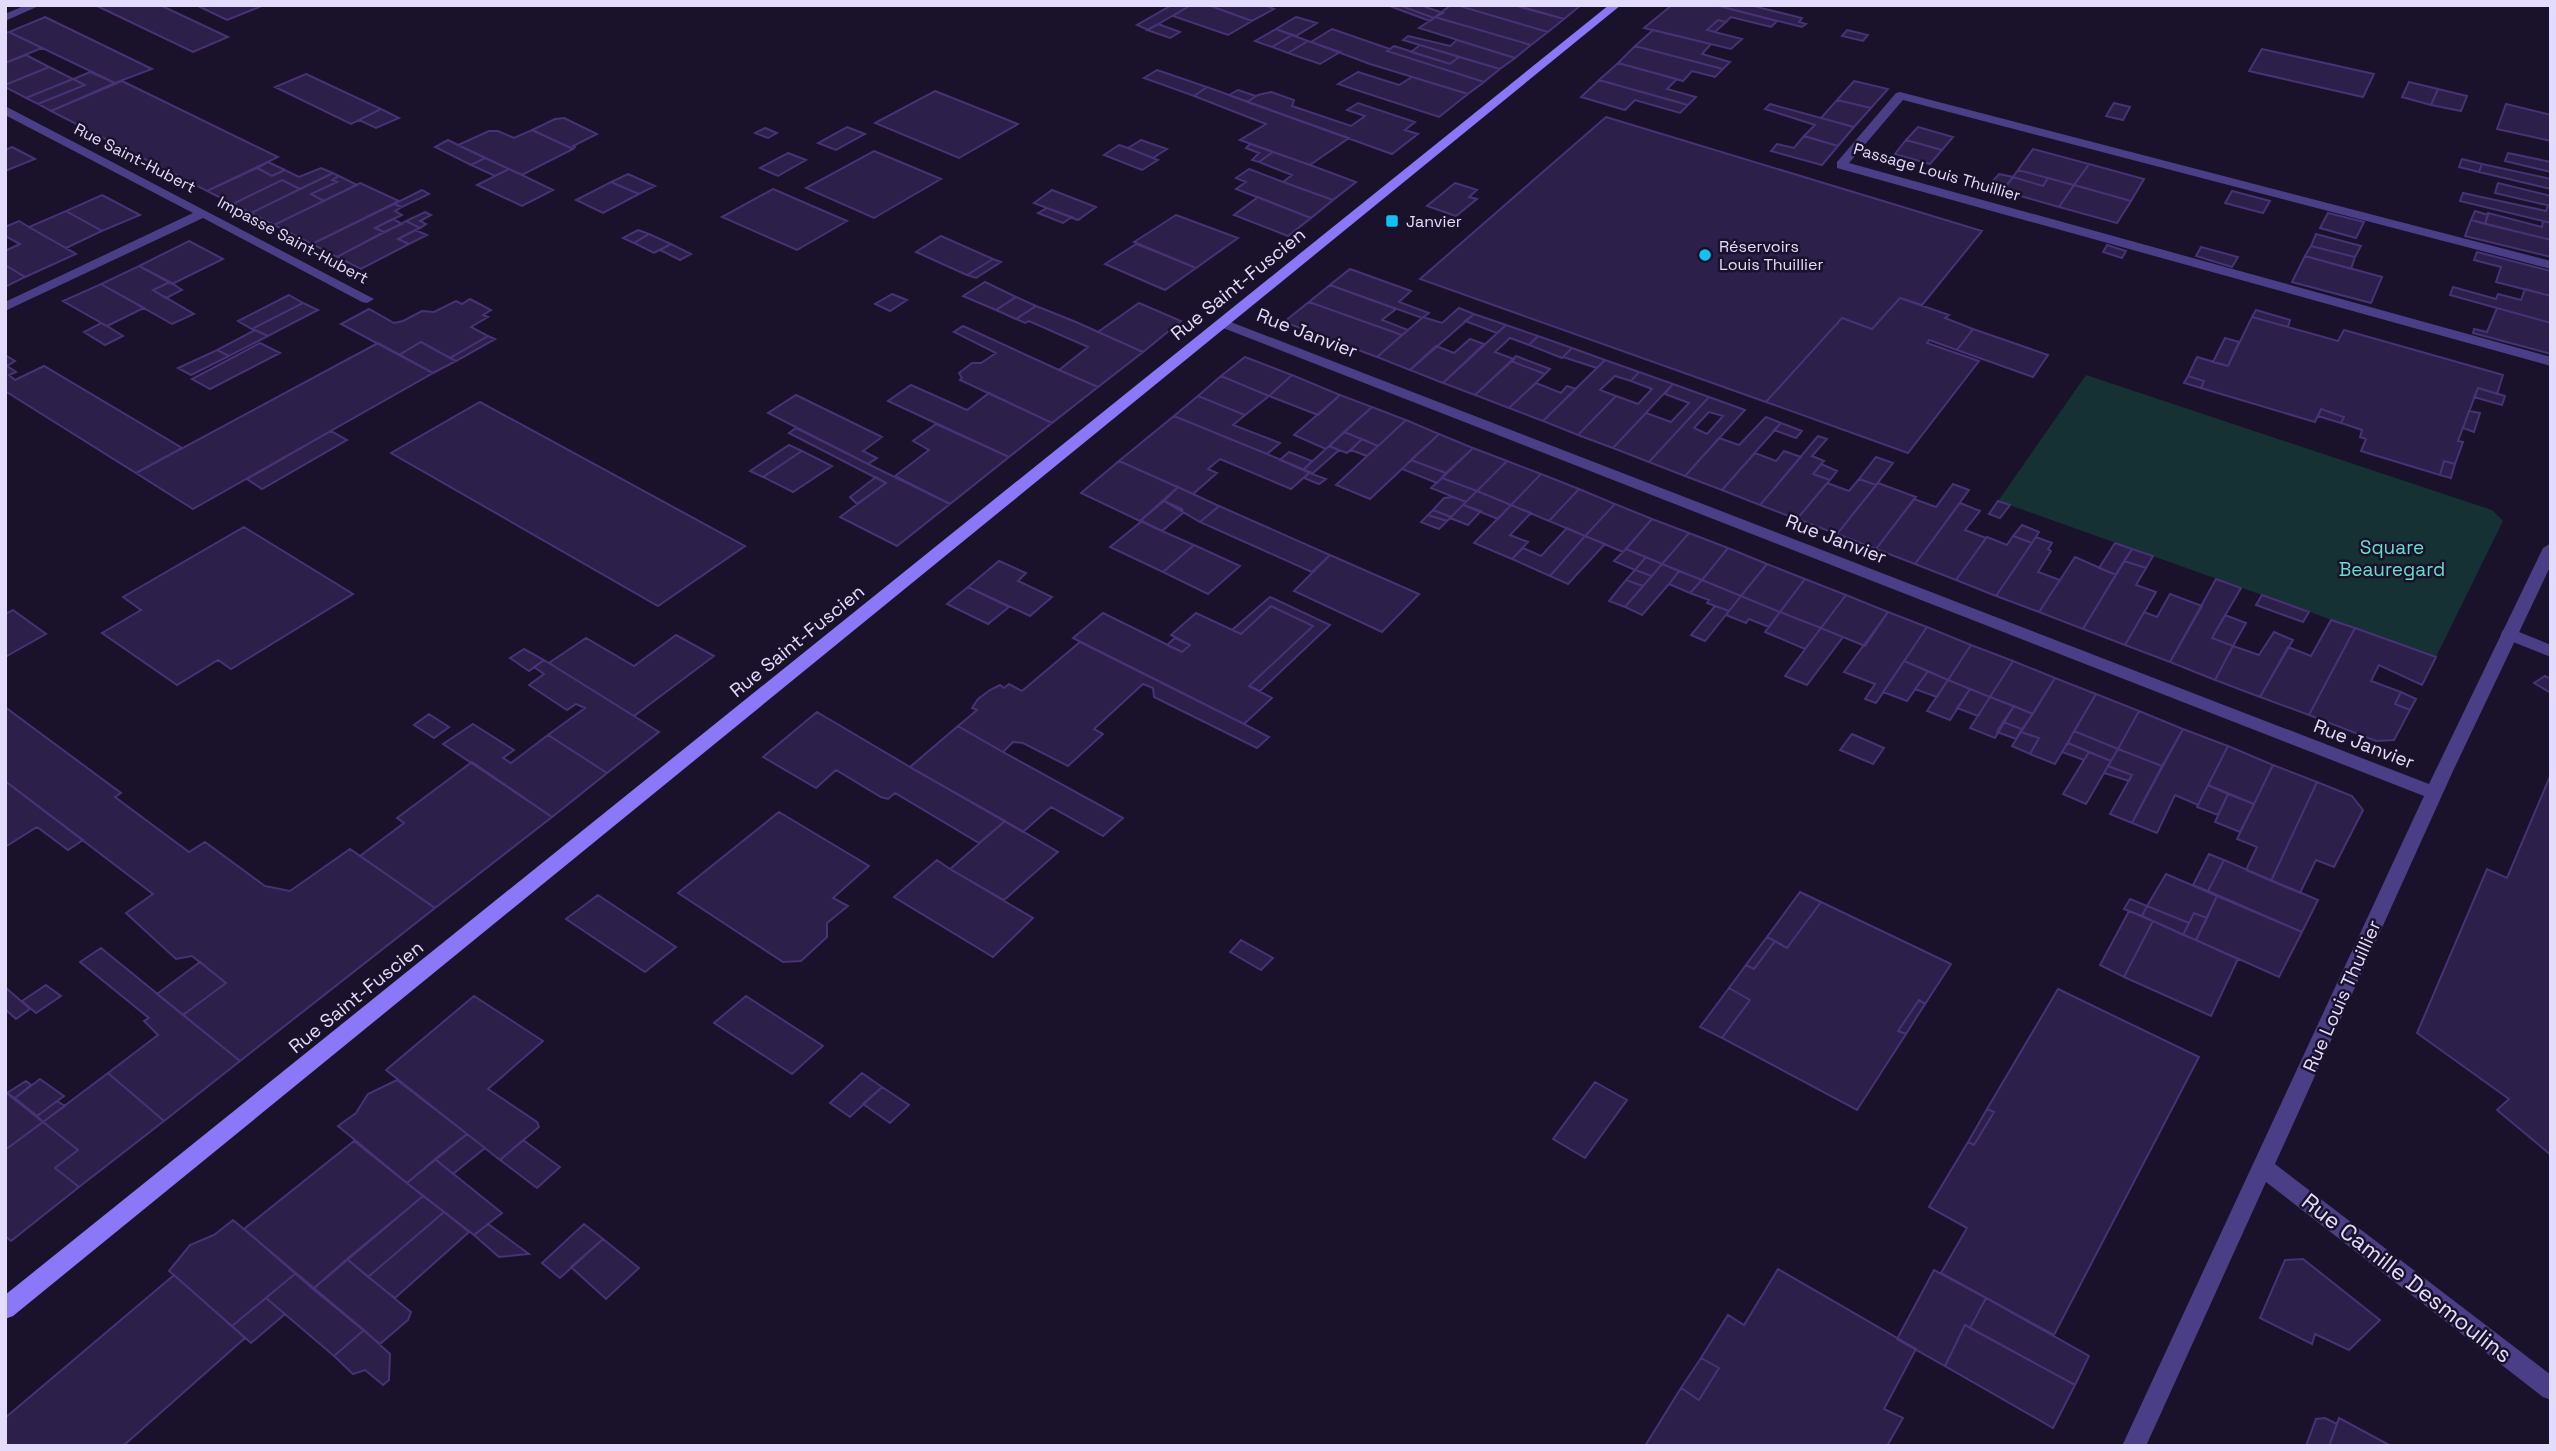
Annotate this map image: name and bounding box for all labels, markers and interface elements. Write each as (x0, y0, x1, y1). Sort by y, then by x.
street label: Rue Saint-Hubert (71, 118, 199, 198)
street label: Passage Louis Thuillier (1851, 138, 2023, 206)
street label: Impasse Saint-Hubert (214, 191, 372, 289)
place label: Janvier (1406, 211, 1462, 232)
marker: Janvier (1384, 213, 1400, 229)
street label: Rue Saint-Fuscien (1166, 222, 1310, 346)
place label: Réservoirs Louis Thuillier (1719, 236, 1823, 275)
marker: Réservoirs Louis Thuillier (1697, 247, 1713, 263)
street label: Rue Janvier (1253, 302, 1361, 364)
street label: Rue Janvier (1782, 508, 1890, 570)
park label: Square Beauregard (2339, 535, 2445, 582)
street label: Rue Saint-Fuscien (725, 579, 869, 703)
street label: Rue Janvier (2310, 713, 2418, 775)
street label: Rue Louis Thuillier (2297, 916, 2387, 1076)
street label: Rue Saint-Fuscien (284, 935, 428, 1059)
street label: Rue Camille Desmoulins (2296, 1186, 2518, 1370)

